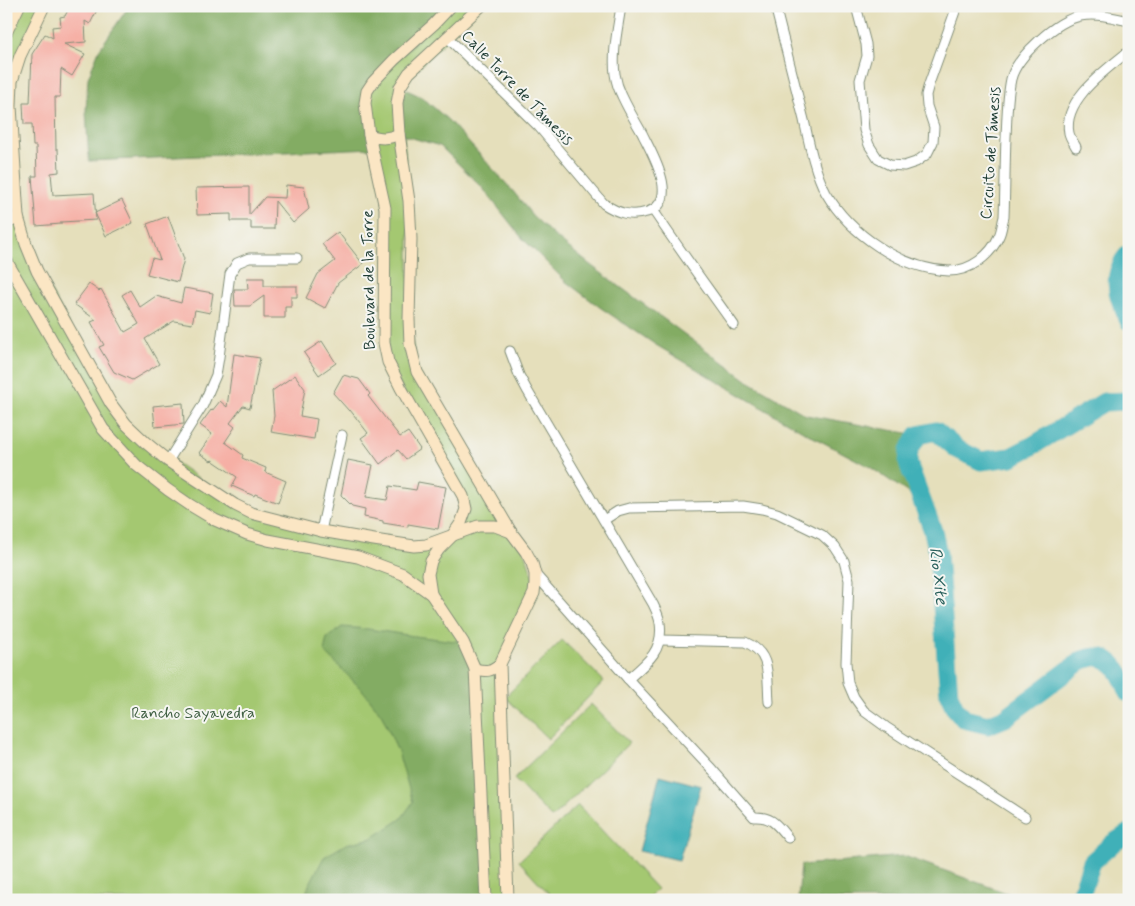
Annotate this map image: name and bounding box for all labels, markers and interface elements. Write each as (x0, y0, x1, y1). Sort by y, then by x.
street label: Calle Torre de Támesis (456, 26, 578, 150)
street label: Circuito de Támesis (976, 86, 1006, 220)
street label: Boulevard de la Torre (357, 210, 381, 350)
water label: Rio Xite (923, 546, 954, 607)
park label: Rancho Sayavedra (131, 703, 255, 724)

